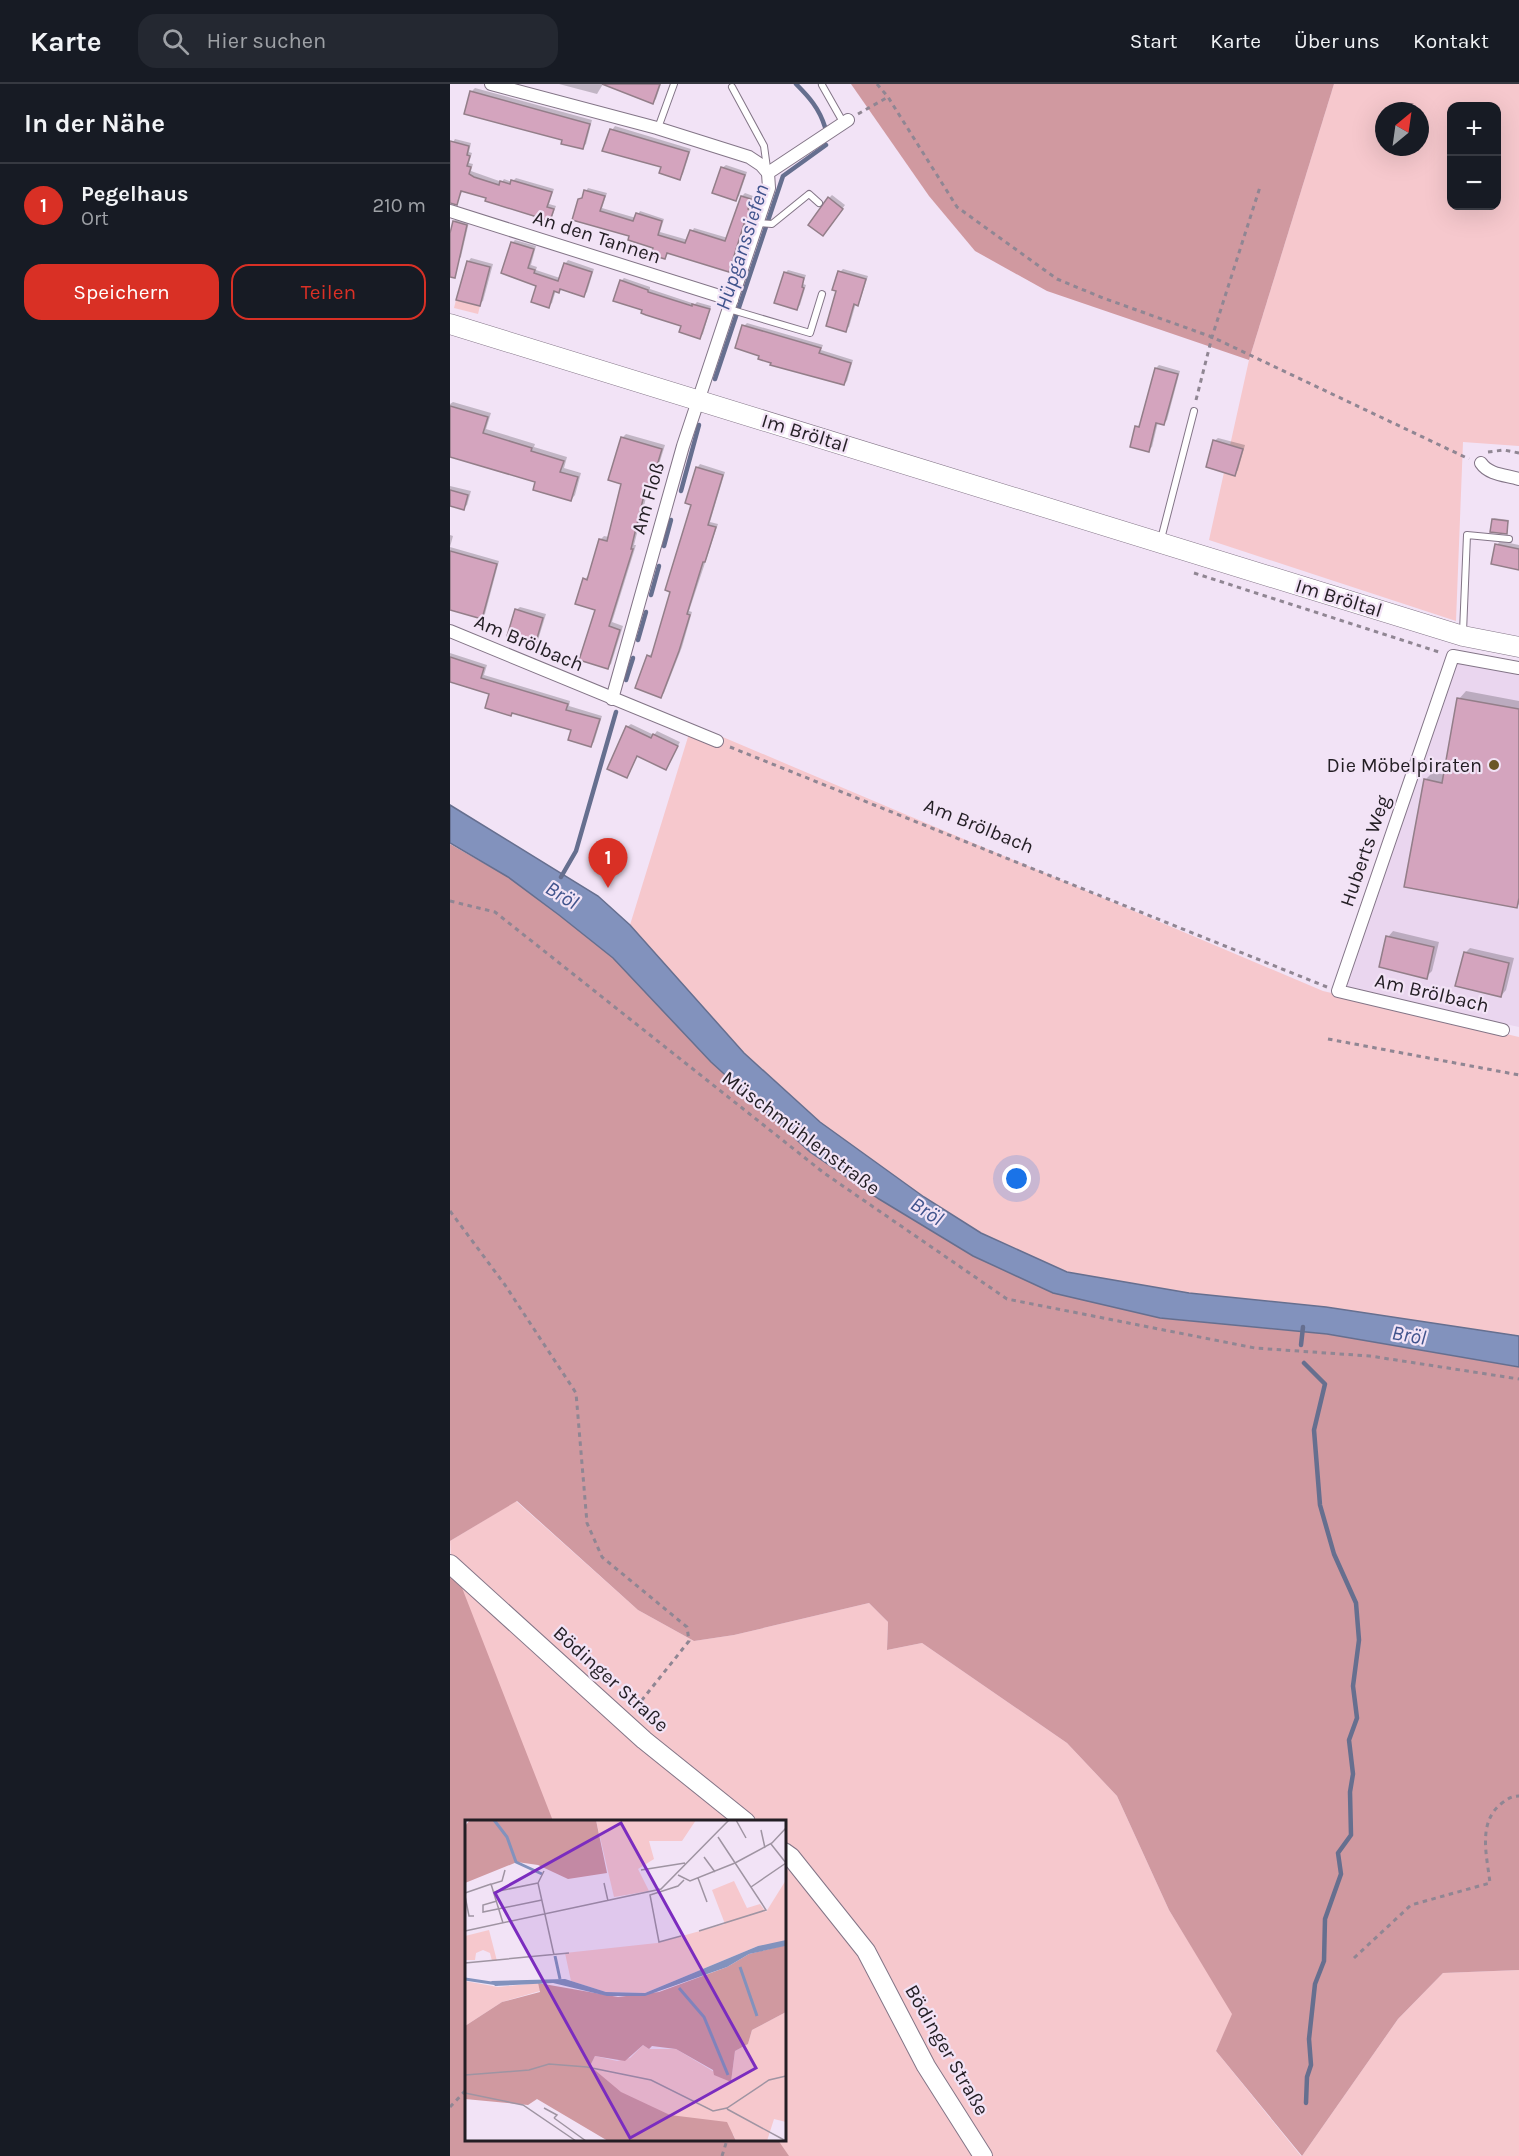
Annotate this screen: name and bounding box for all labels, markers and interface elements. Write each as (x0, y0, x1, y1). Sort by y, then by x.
search box (138, 14, 558, 68)
text: Karte (30, 25, 102, 58)
icon: search (159, 25, 192, 58)
text: Hier suchen (207, 28, 326, 54)
text: Start (1130, 29, 1177, 53)
text: Karte (1210, 29, 1261, 53)
text: Über uns (1294, 29, 1380, 53)
text: Kontakt (1413, 29, 1489, 53)
north arrow (1375, 102, 1429, 156)
map controls (1447, 102, 1501, 210)
button: + (1447, 102, 1501, 156)
text: In der Nähe (24, 108, 165, 139)
button: − (1447, 156, 1501, 210)
text: Pegelhaus (81, 181, 189, 207)
water label: Hüpganssiefen (710, 181, 774, 313)
text: 1 (40, 194, 47, 217)
text: 210 m (372, 194, 426, 217)
street label: An den Tannen (530, 206, 664, 268)
text: Ort (81, 207, 109, 230)
button: Speichern (24, 264, 219, 320)
button: Teilen (231, 264, 426, 320)
street label: Im Bröltal (759, 409, 851, 457)
street label: Am Floß (627, 459, 669, 537)
street label: Im Bröltal (1293, 574, 1385, 622)
street label: Am Brölbach (471, 610, 587, 676)
place label: Die Möbelpiraten (1326, 754, 1482, 777)
marker: Die Möbelpiraten (1487, 758, 1501, 772)
street label: Huberts Weg (1335, 792, 1395, 910)
street label: Am Brölbach (921, 794, 1037, 858)
pin: 1 (588, 838, 628, 888)
water label: Bröl (541, 876, 583, 914)
street label: Am Brölbach (1373, 969, 1491, 1017)
street label: Müschmühlenstraße (718, 1066, 884, 1200)
your location (1002, 1164, 1031, 1193)
water label: Bröl (906, 1192, 948, 1230)
water label: Bröl (1390, 1320, 1428, 1350)
street label: Bödinger Straße (549, 1621, 673, 1737)
inset map (465, 1820, 786, 2141)
street label: Bödinger Straße (900, 1981, 994, 2119)

